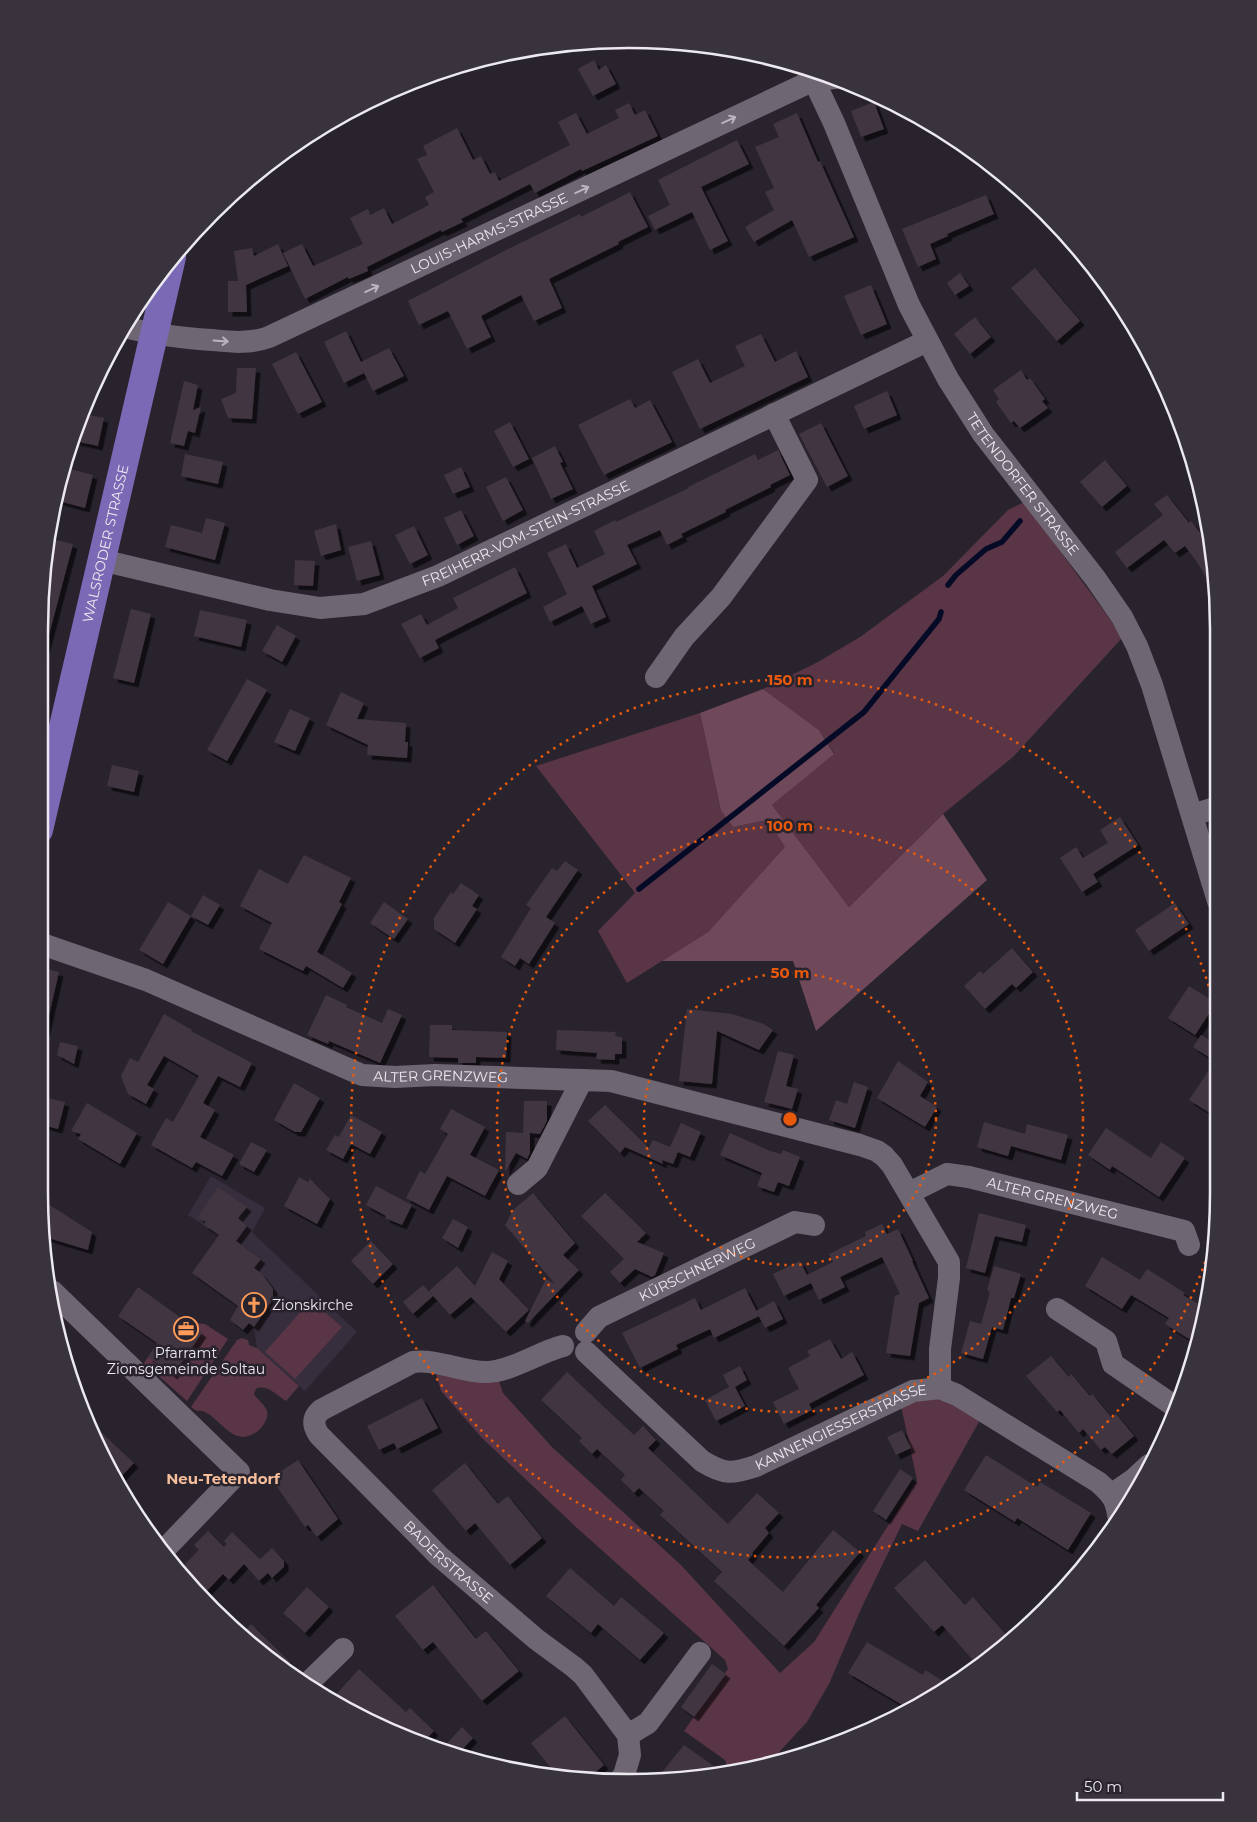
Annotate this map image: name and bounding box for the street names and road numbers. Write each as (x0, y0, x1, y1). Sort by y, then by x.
street label: LOUIS-HARMS-STRASSE (408, 189, 570, 278)
street label: TETENDORFER STRASSE (963, 409, 1083, 559)
street label: WALSRODER STRASSE (78, 463, 133, 624)
street label: FREIHERR-VOM-STEIN-STRASSE (419, 476, 633, 590)
street label: ALTER GRENZWEG (373, 1066, 508, 1086)
street label: ALTER GRENZWEG (985, 1173, 1120, 1223)
street label: KÜRSCHNERWEG (636, 1234, 758, 1305)
street label: KANNENGIESSERSTRASSE (752, 1381, 927, 1474)
street label: BADERSTRASSE (400, 1517, 497, 1607)

